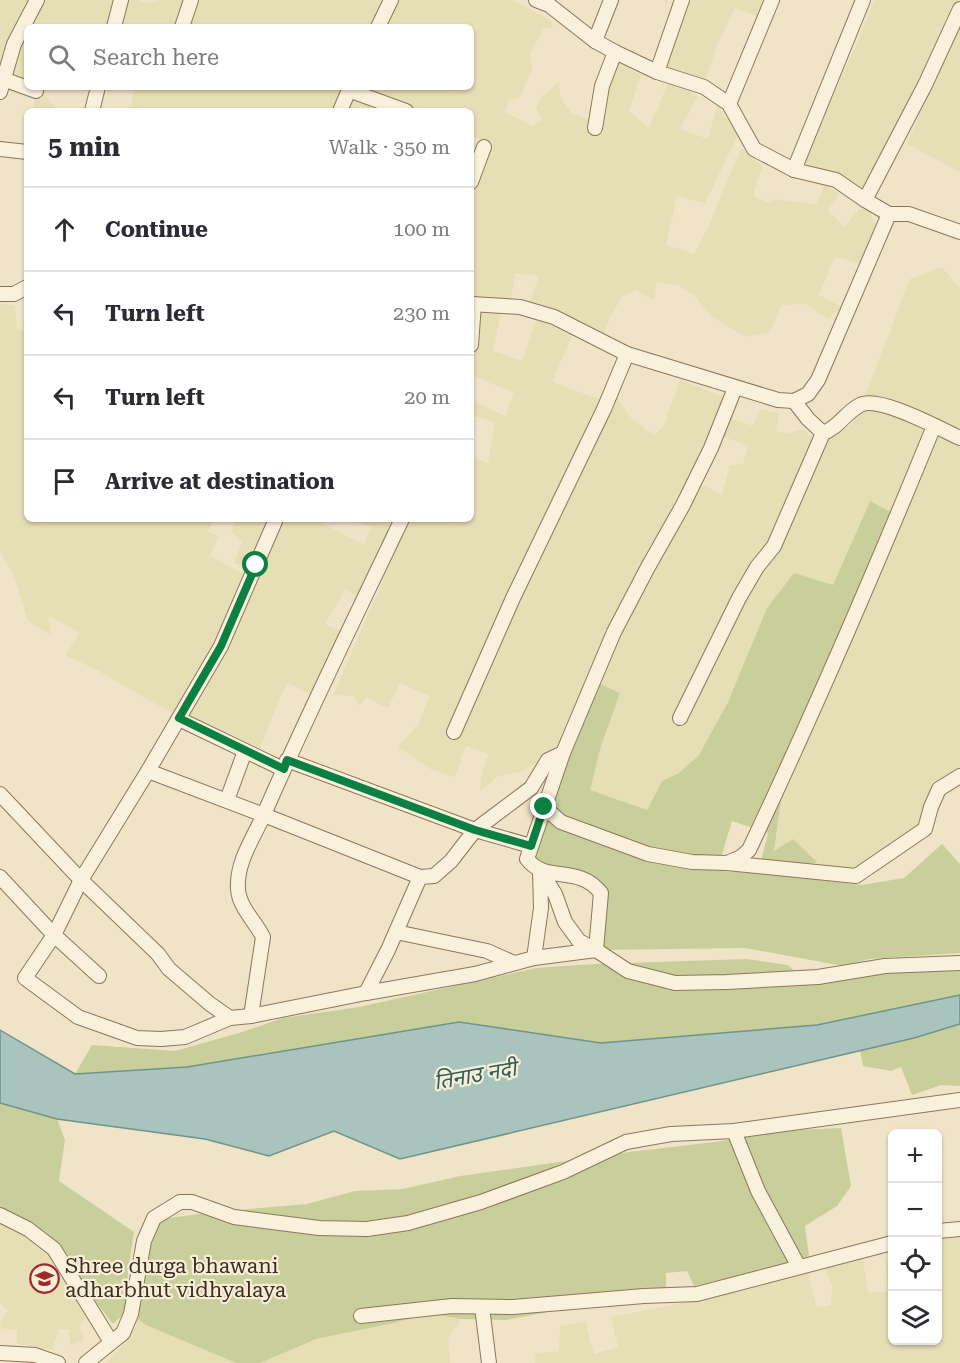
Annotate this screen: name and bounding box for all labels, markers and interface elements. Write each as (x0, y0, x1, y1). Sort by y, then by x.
search box (24, 24, 474, 90)
icon: search (45, 41, 78, 74)
text: Search here (93, 45, 219, 70)
text: 5 min (48, 132, 120, 162)
text: Walk · 350 m (329, 135, 450, 159)
icon: ahead (48, 213, 81, 246)
text: Continue (105, 217, 208, 242)
text: 100 m (393, 217, 450, 241)
icon: left (48, 297, 81, 330)
text: Turn left (105, 301, 205, 326)
text: 230 m (393, 301, 450, 325)
icon: left (48, 381, 81, 414)
text: Turn left (105, 385, 205, 410)
text: 20 m (404, 385, 450, 409)
icon: arrive (48, 465, 81, 498)
text: Arrive at destination (105, 469, 334, 494)
route start (242, 551, 268, 577)
route end (530, 793, 556, 819)
water label: तिनाउ नदी (432, 1055, 522, 1095)
map controls (888, 1129, 942, 1345)
button: + (888, 1129, 942, 1183)
button: − (888, 1183, 942, 1237)
button: locate (888, 1237, 942, 1291)
place label: Shree durga bhawani adharbhut vidhyalaya (65, 1254, 287, 1302)
school or university icon: Shree durga bhawani adharbhut vidhyalaya (28, 1262, 60, 1294)
button: layers (888, 1291, 942, 1345)

